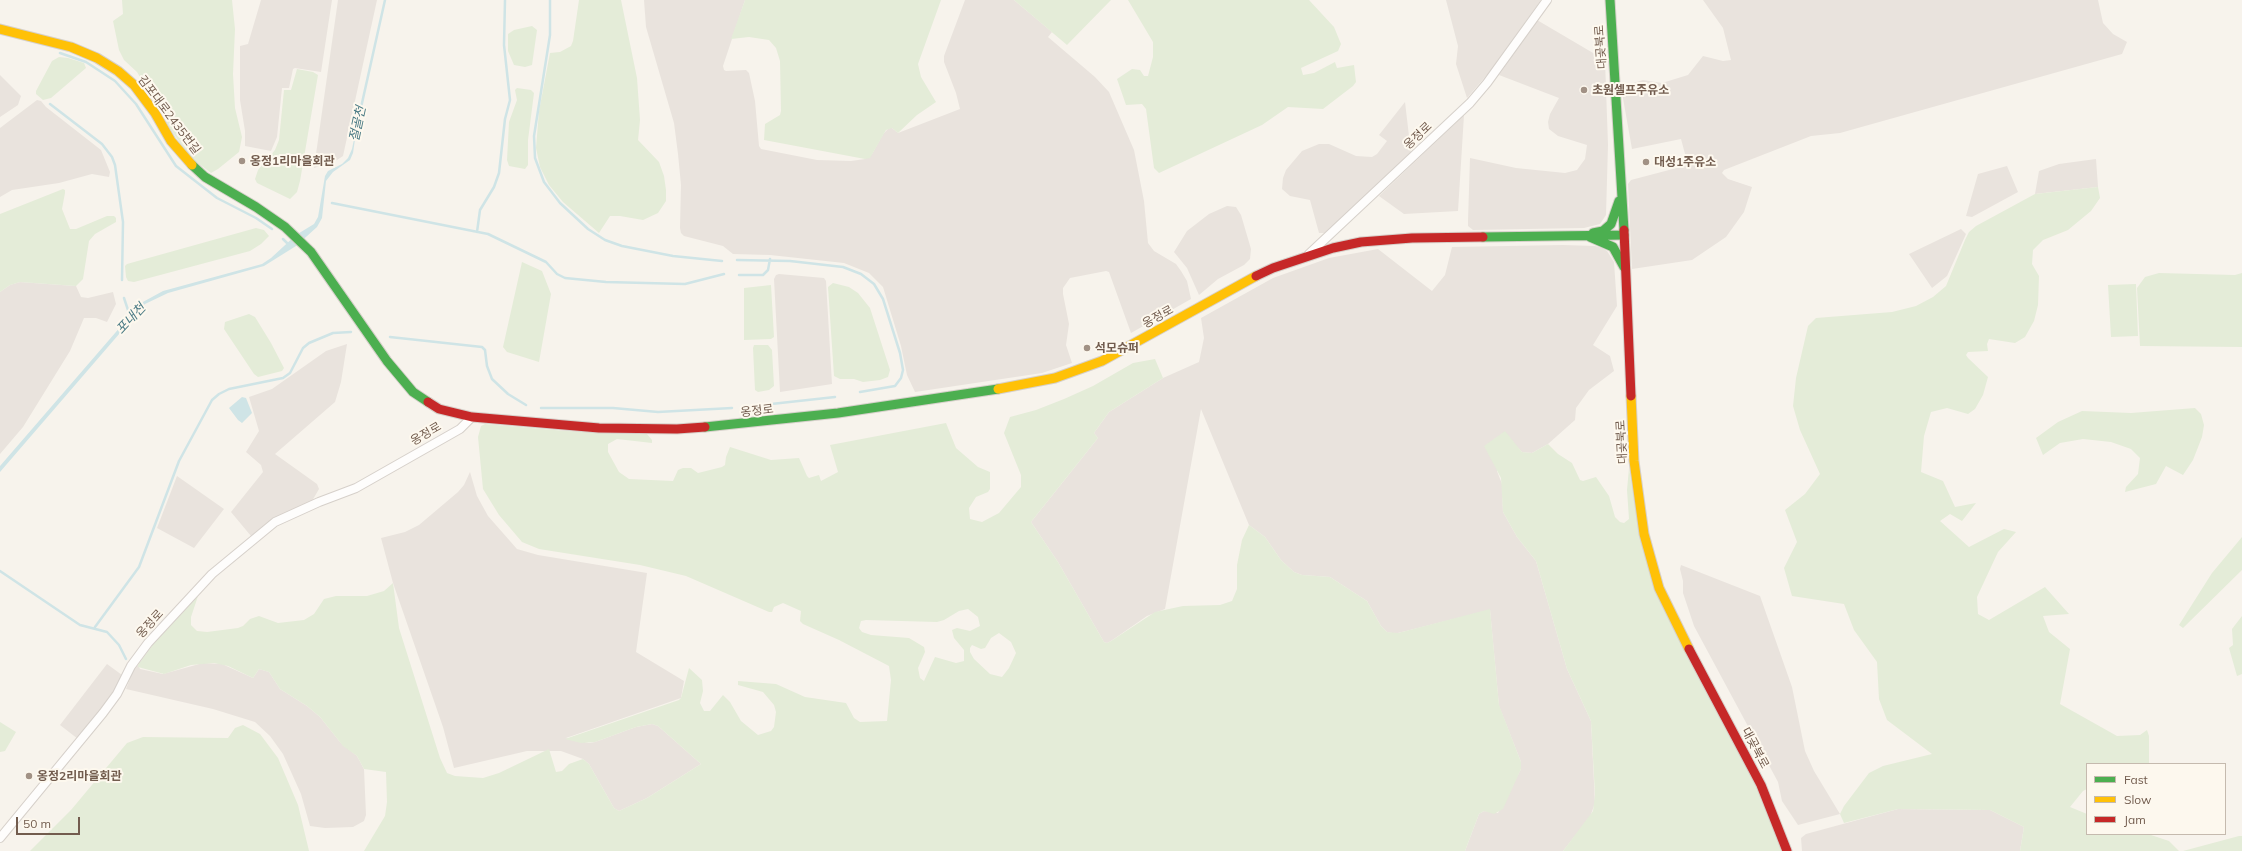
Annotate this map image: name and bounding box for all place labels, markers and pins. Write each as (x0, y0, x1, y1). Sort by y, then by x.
place label: 초원셀프주유소 (1592, 83, 1669, 97)
marker: 초원셀프주유소 (1579, 85, 1589, 95)
place label: 옹정1리마을회관 (250, 154, 334, 168)
place label: 대성1주유소 (1654, 155, 1716, 169)
marker: 옹정1리마을회관 (237, 156, 247, 166)
marker: 대성1주유소 (1641, 157, 1651, 167)
place label: 석모슈퍼 (1095, 341, 1139, 355)
marker: 석모슈퍼 (1082, 343, 1092, 353)
place label: 옹정2리마을회관 (37, 769, 121, 783)
marker: 옹정2리마을회관 (24, 771, 34, 781)

